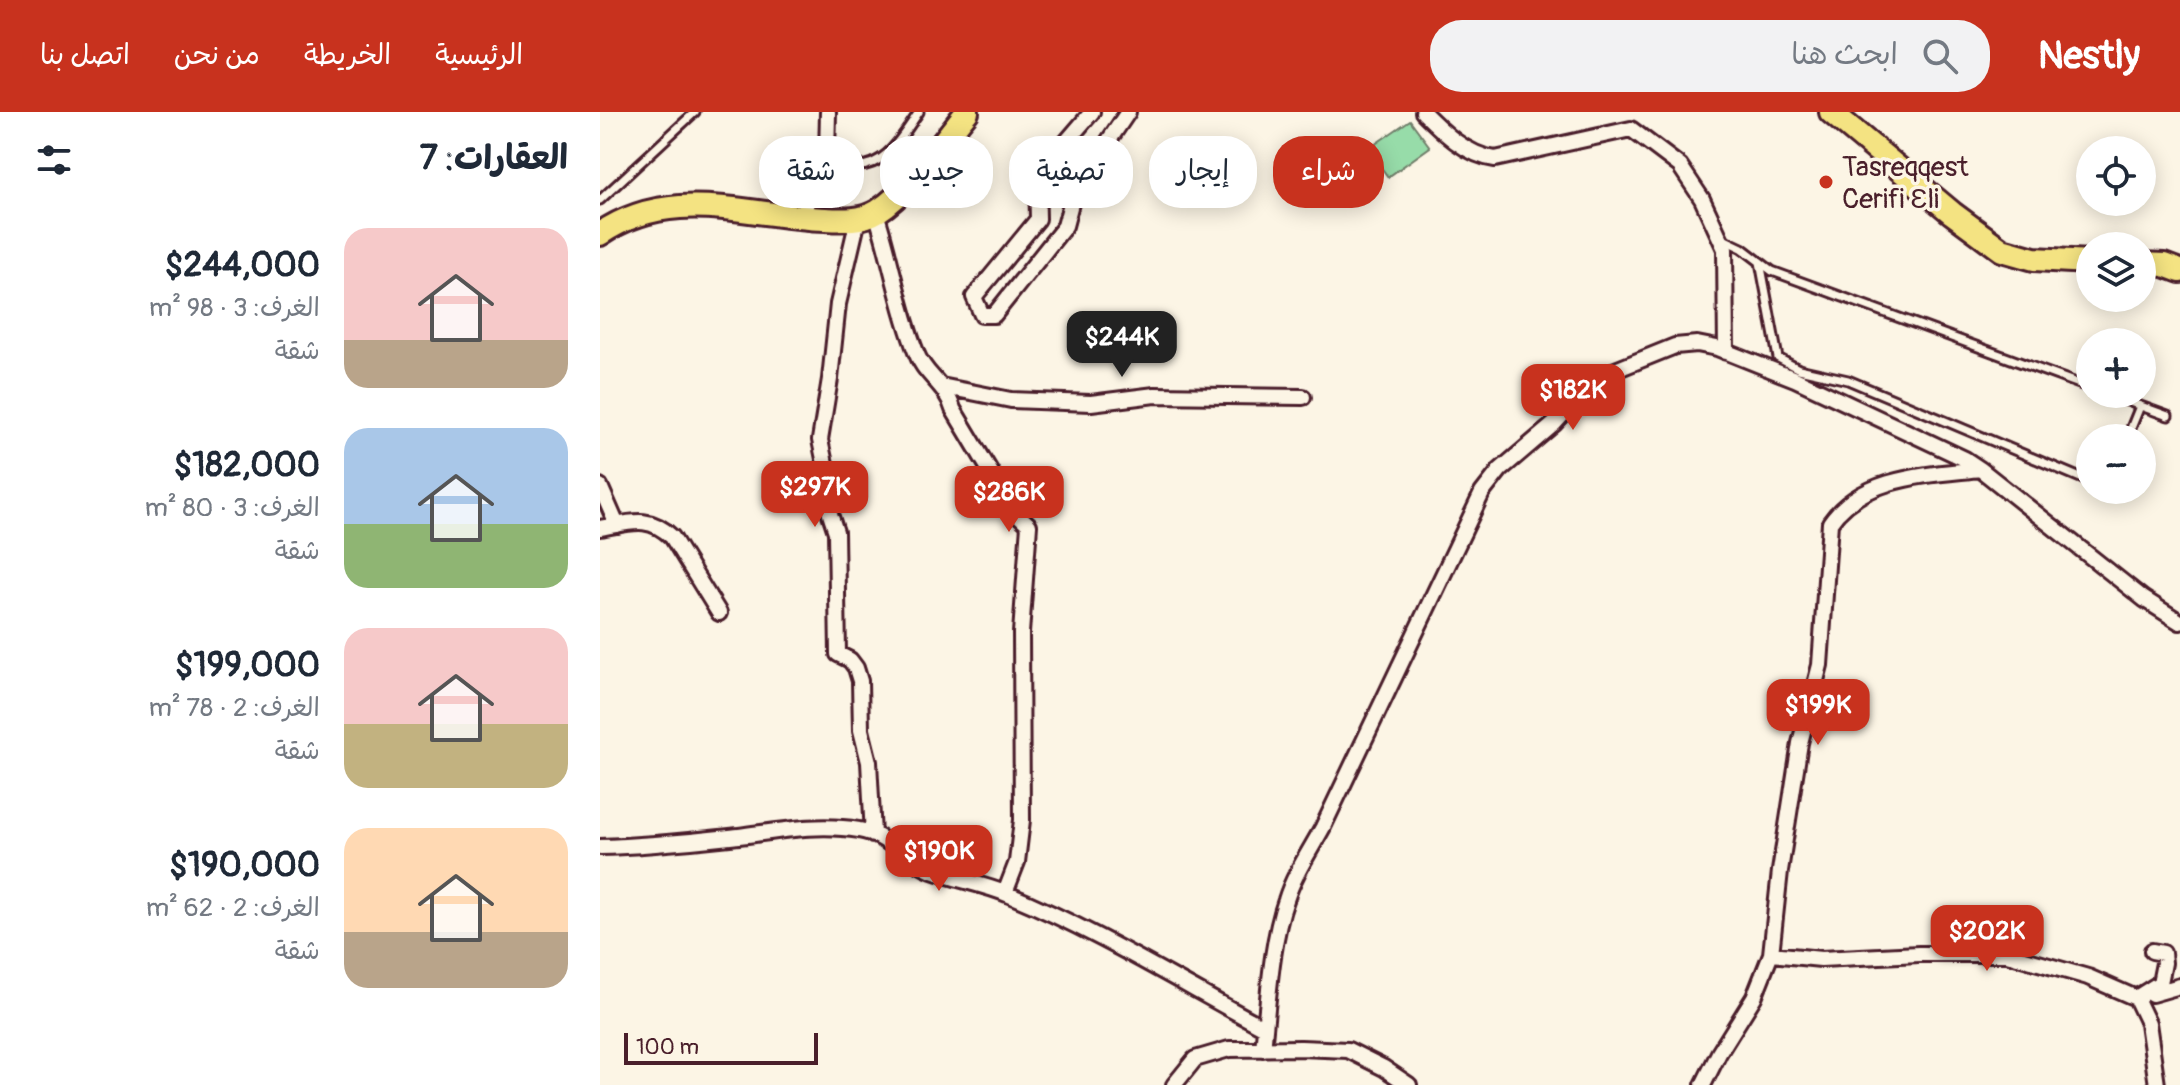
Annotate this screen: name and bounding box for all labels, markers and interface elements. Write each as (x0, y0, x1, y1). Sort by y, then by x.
search box (1430, 20, 1990, 92)
text: Nestly (2038, 32, 2140, 80)
icon: search (1918, 34, 1962, 78)
text: ابحث هنا (1791, 36, 1898, 73)
text: اتصل بنا (40, 38, 130, 73)
text: من نحن (174, 38, 260, 73)
text: الخريطة (304, 38, 391, 73)
text: الرئيسية (435, 38, 523, 73)
chip: شقة (759, 136, 864, 208)
chip: جديد (880, 136, 993, 208)
chip: تصفية (1009, 136, 1133, 208)
chip: إيجار (1149, 136, 1257, 208)
chip: شراء (1273, 136, 1384, 208)
map controls (2076, 136, 2156, 504)
button: locate (2076, 136, 2156, 216)
text: العقارات: 7 (420, 137, 568, 180)
icon: filters (32, 138, 76, 182)
place label: Tasreqqest Cerifi Ɛli (1842, 150, 1969, 217)
marker: Tasreqqest Cerifi Ɛli (1817, 173, 1835, 191)
button: layers (2076, 232, 2156, 312)
text: $244,000 (165, 244, 320, 287)
icon: home (408, 260, 504, 356)
text: الغرف: 3 · 98 m² (149, 292, 320, 324)
pin: $244K (1066, 311, 1178, 379)
text: $244K (1085, 321, 1159, 353)
button: + (2076, 328, 2156, 408)
text: شقة (275, 335, 320, 367)
pin: $182K (1517, 364, 1629, 432)
text: $182K (1539, 374, 1607, 406)
button: − (2076, 424, 2156, 504)
text: $182,000 (174, 444, 320, 487)
icon: home (408, 460, 504, 556)
pin: $297K (759, 461, 871, 529)
pin: $286K (953, 466, 1065, 534)
text: $297K (779, 471, 851, 503)
text: $286K (973, 476, 1045, 508)
text: الغرف: 3 · 80 m² (145, 492, 320, 524)
text: شقة (275, 535, 320, 567)
text: $199,000 (175, 644, 320, 687)
icon: home (408, 660, 504, 756)
pin: $199K (1762, 679, 1874, 747)
text: $199K (1785, 689, 1851, 721)
text: الغرف: 2 · 78 m² (149, 692, 320, 724)
text: شقة (275, 735, 320, 767)
pin: $190K (883, 825, 995, 893)
text: $190K (903, 835, 975, 867)
text: $190,000 (169, 844, 320, 887)
icon: home (408, 860, 504, 956)
text: الغرف: 2 · 62 m² (146, 892, 320, 924)
pin: $202K (1931, 905, 2043, 973)
text: $202K (1949, 915, 2025, 947)
text: شقة (275, 935, 320, 967)
scale bar (624, 1029, 818, 1065)
text: 100 m (636, 1033, 699, 1061)

